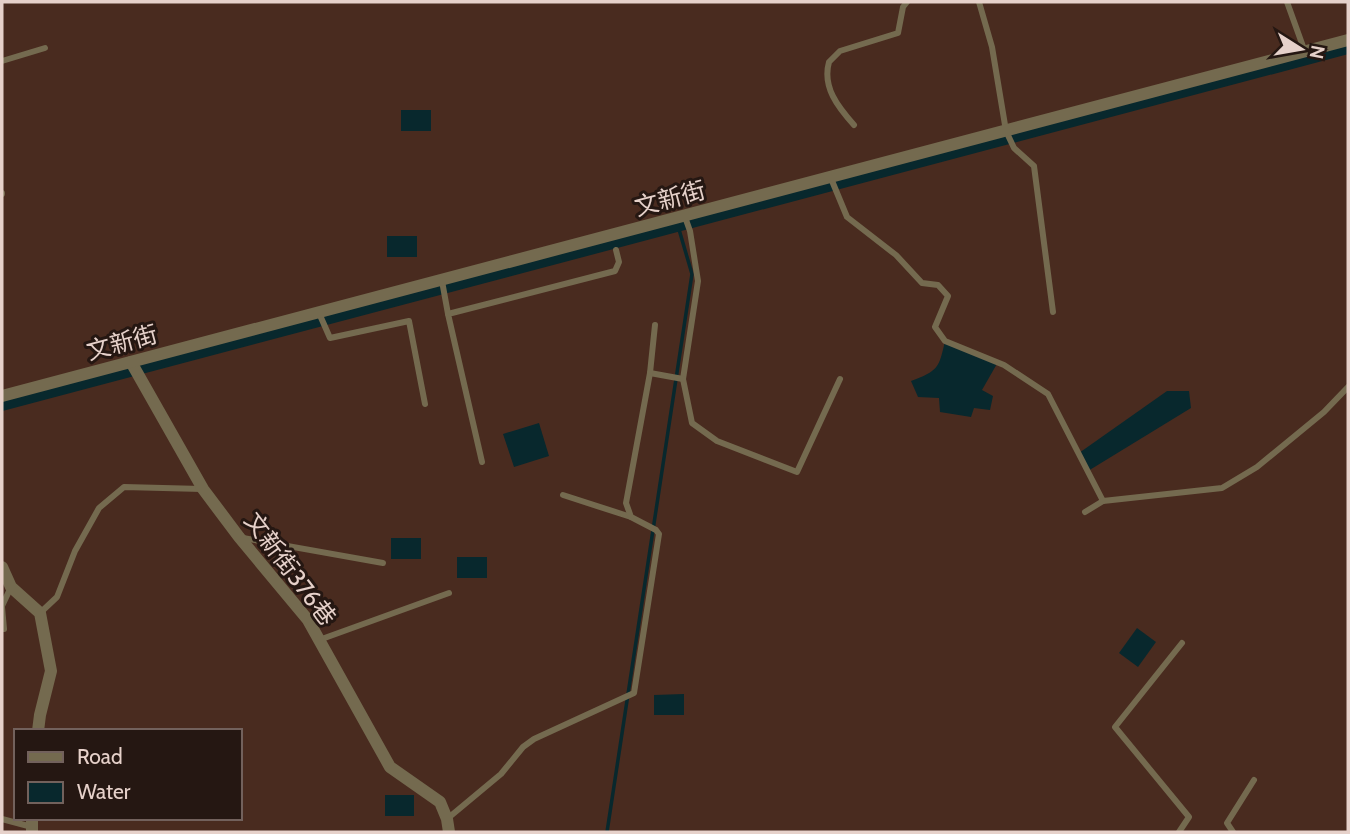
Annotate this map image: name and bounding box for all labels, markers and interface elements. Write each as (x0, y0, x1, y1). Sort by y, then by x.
north arrow (1266, 14, 1336, 84)
text: N (1305, 43, 1330, 61)
street label: 文新街 (631, 175, 708, 222)
street label: 文新街 (83, 319, 160, 366)
street label: 文新街376巷 (238, 506, 342, 631)
legend (14, 729, 242, 820)
text: Road (77, 744, 123, 769)
text: Water (77, 779, 131, 804)

